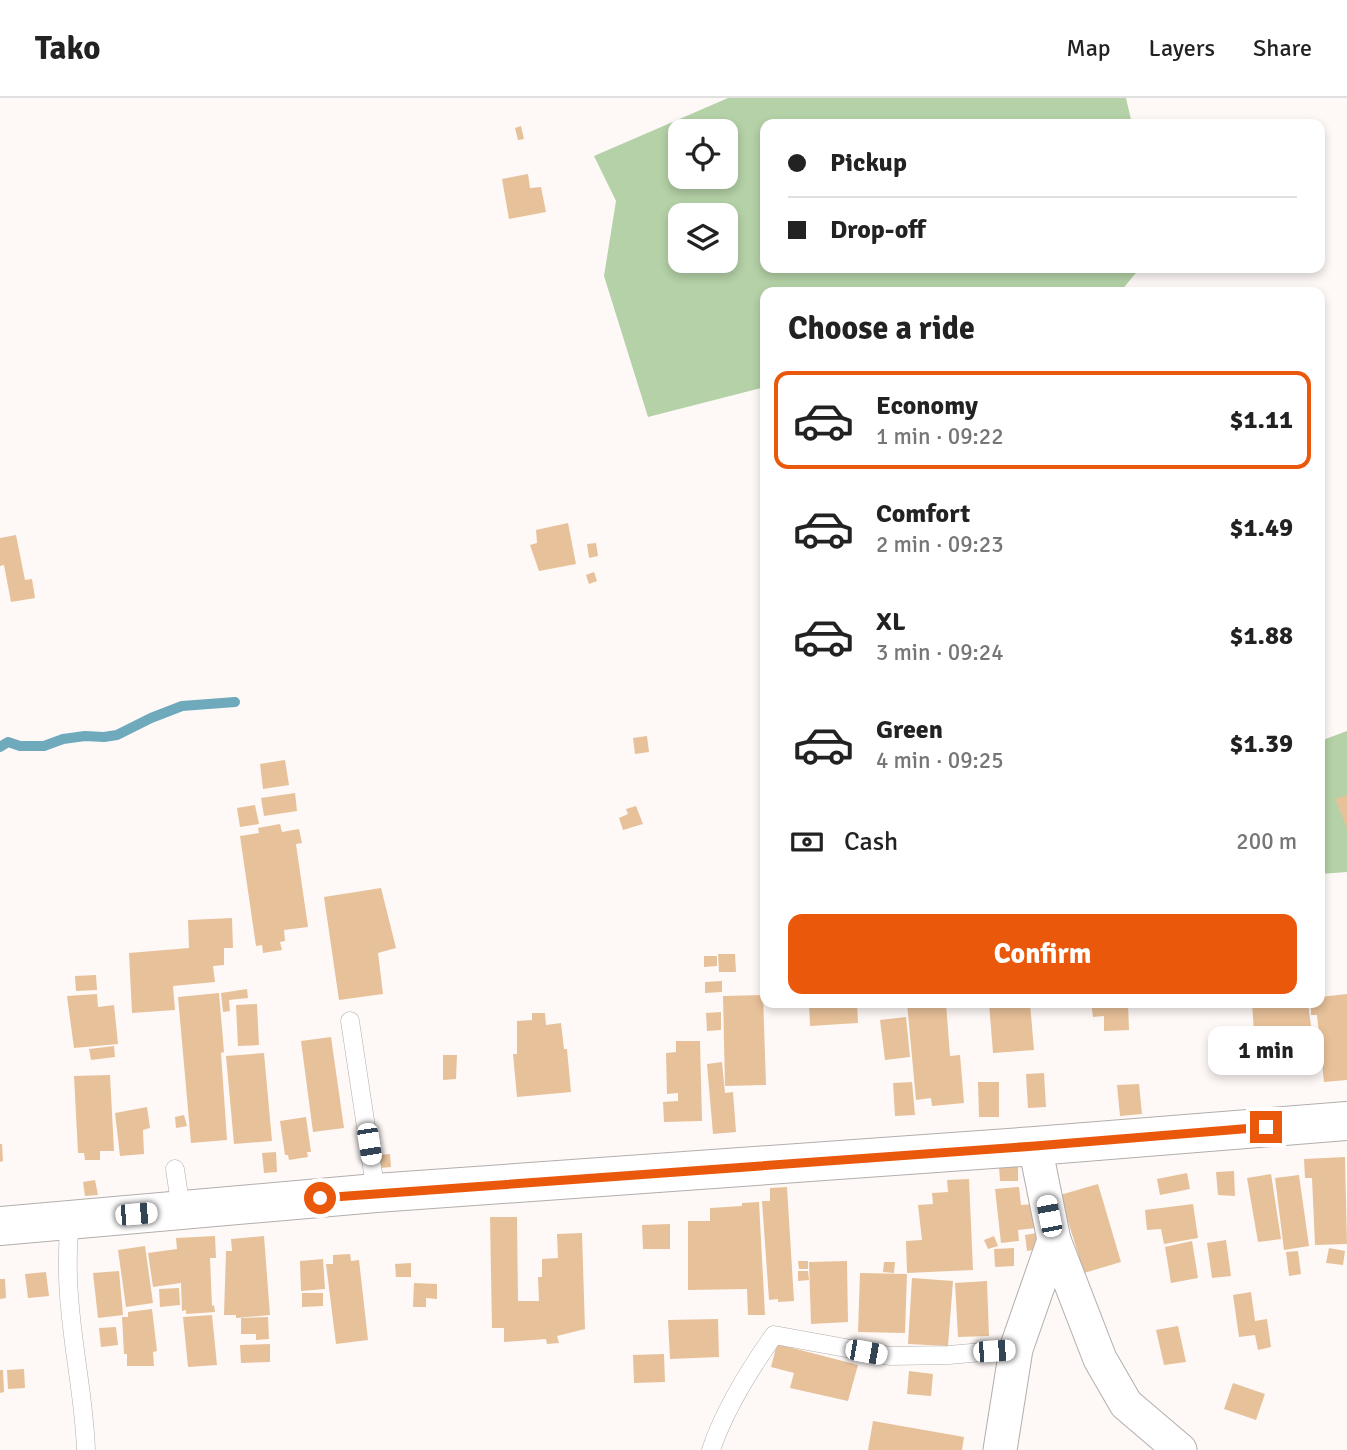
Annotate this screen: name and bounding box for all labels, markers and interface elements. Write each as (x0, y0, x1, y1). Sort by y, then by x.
text: Tako (35, 28, 100, 69)
text: Map (1066, 33, 1111, 63)
text: Layers (1149, 33, 1215, 63)
text: Share (1253, 33, 1312, 63)
map controls (668, 119, 738, 273)
button: locate (668, 119, 738, 189)
text: Pickup (830, 147, 907, 179)
button: layers (668, 203, 738, 273)
text: Drop-off (830, 214, 926, 246)
text: Choose a ride (788, 309, 975, 348)
icon: car (792, 389, 855, 452)
text: Economy (876, 390, 978, 422)
text: $1.11 (1229, 404, 1293, 436)
text: 1 min · 09:22 (876, 422, 1004, 451)
icon: car (792, 497, 855, 560)
text: Comfort (876, 498, 970, 530)
text: $1.49 (1229, 512, 1293, 544)
text: 2 min · 09:23 (876, 530, 1004, 559)
icon: car (792, 605, 855, 668)
text: XL (876, 606, 906, 638)
text: $1.88 (1229, 620, 1293, 652)
text: 3 min · 09:24 (876, 638, 1004, 667)
icon: car (792, 713, 855, 776)
text: Green (876, 714, 943, 746)
text: $1.39 (1229, 728, 1293, 760)
text: 4 min · 09:25 (876, 746, 1004, 775)
icon: cash (788, 823, 826, 861)
text: Cash (844, 826, 898, 858)
text: 200 m (1236, 827, 1297, 856)
button: Confirm (788, 914, 1297, 994)
callout: 1 min (1208, 1026, 1324, 1074)
text: 1 min (1238, 1036, 1294, 1065)
route end (1250, 1111, 1282, 1143)
car (356, 1122, 383, 1166)
route start (304, 1182, 336, 1214)
car (1035, 1193, 1064, 1239)
car (115, 1202, 158, 1226)
car (844, 1338, 889, 1366)
car (973, 1339, 1016, 1363)

